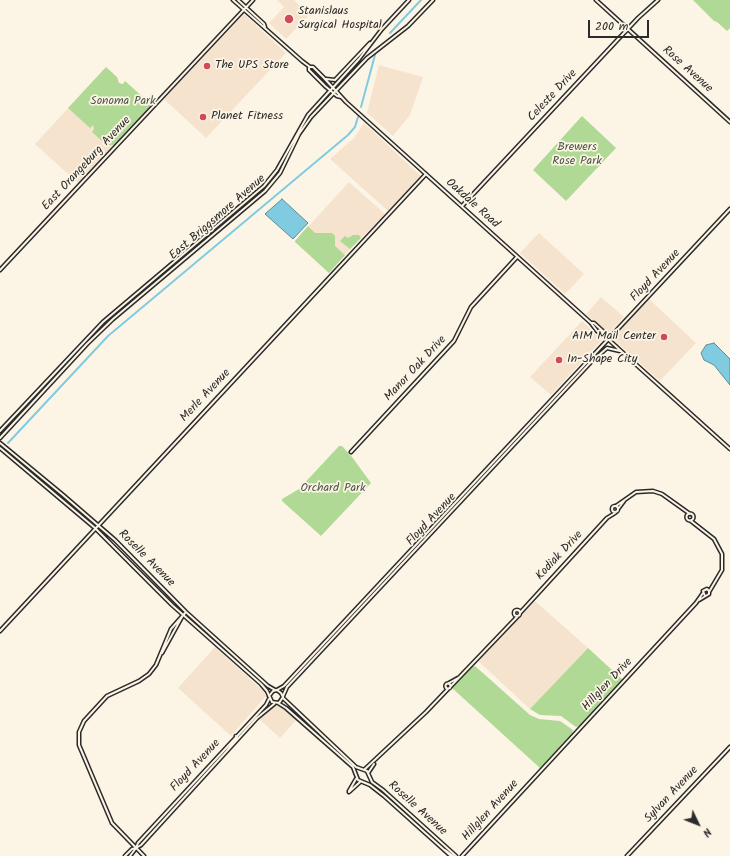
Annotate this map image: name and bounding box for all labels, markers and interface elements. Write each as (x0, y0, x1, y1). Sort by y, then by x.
place label: Stanislaus Surgical Hospital (298, 5, 382, 33)
scale bar (590, 12, 651, 38)
marker: Stanislaus Surgical Hospital (283, 13, 295, 25)
text: 200 m (595, 17, 628, 36)
street label: Rose Avenue (659, 44, 715, 96)
place label: The UPS Store (215, 59, 289, 73)
marker: The UPS Store (202, 61, 212, 71)
street label: Celeste Drive (525, 67, 581, 125)
park label: Sonoma Park (90, 95, 156, 109)
place label: Planet Fitness (211, 110, 283, 124)
marker: Planet Fitness (198, 112, 208, 122)
street label: East Orangeburg Avenue (40, 114, 134, 214)
park label: Brewers Rose Park (552, 141, 602, 169)
street label: East Briggsmore Avenue (167, 172, 269, 264)
street label: Oakdale Road (442, 176, 502, 232)
street label: Floyd Avenue (628, 247, 684, 305)
place label: AIM Mail Center (572, 330, 656, 344)
marker: AIM Mail Center (659, 332, 669, 342)
street label: Manor Oak Drive (382, 333, 450, 405)
place label: In-Shape City (567, 353, 637, 367)
marker: In-Shape City (554, 355, 564, 365)
street label: Merle Avenue (178, 366, 234, 426)
park label: Orchard Park (300, 482, 366, 496)
street label: Floyd Avenue (404, 491, 460, 549)
street label: Roselle Avenue (115, 528, 177, 590)
street label: Kodiak Drive (533, 528, 587, 584)
street label: Hillglen Drive (580, 656, 636, 714)
street label: Floyd Avenue (168, 737, 224, 795)
street label: Sylvan Avenue (642, 764, 702, 826)
street label: Hillglen Avenue (460, 777, 522, 845)
street label: Roselle Avenue (385, 779, 449, 839)
north arrow (678, 804, 718, 844)
text: N (698, 823, 716, 841)

